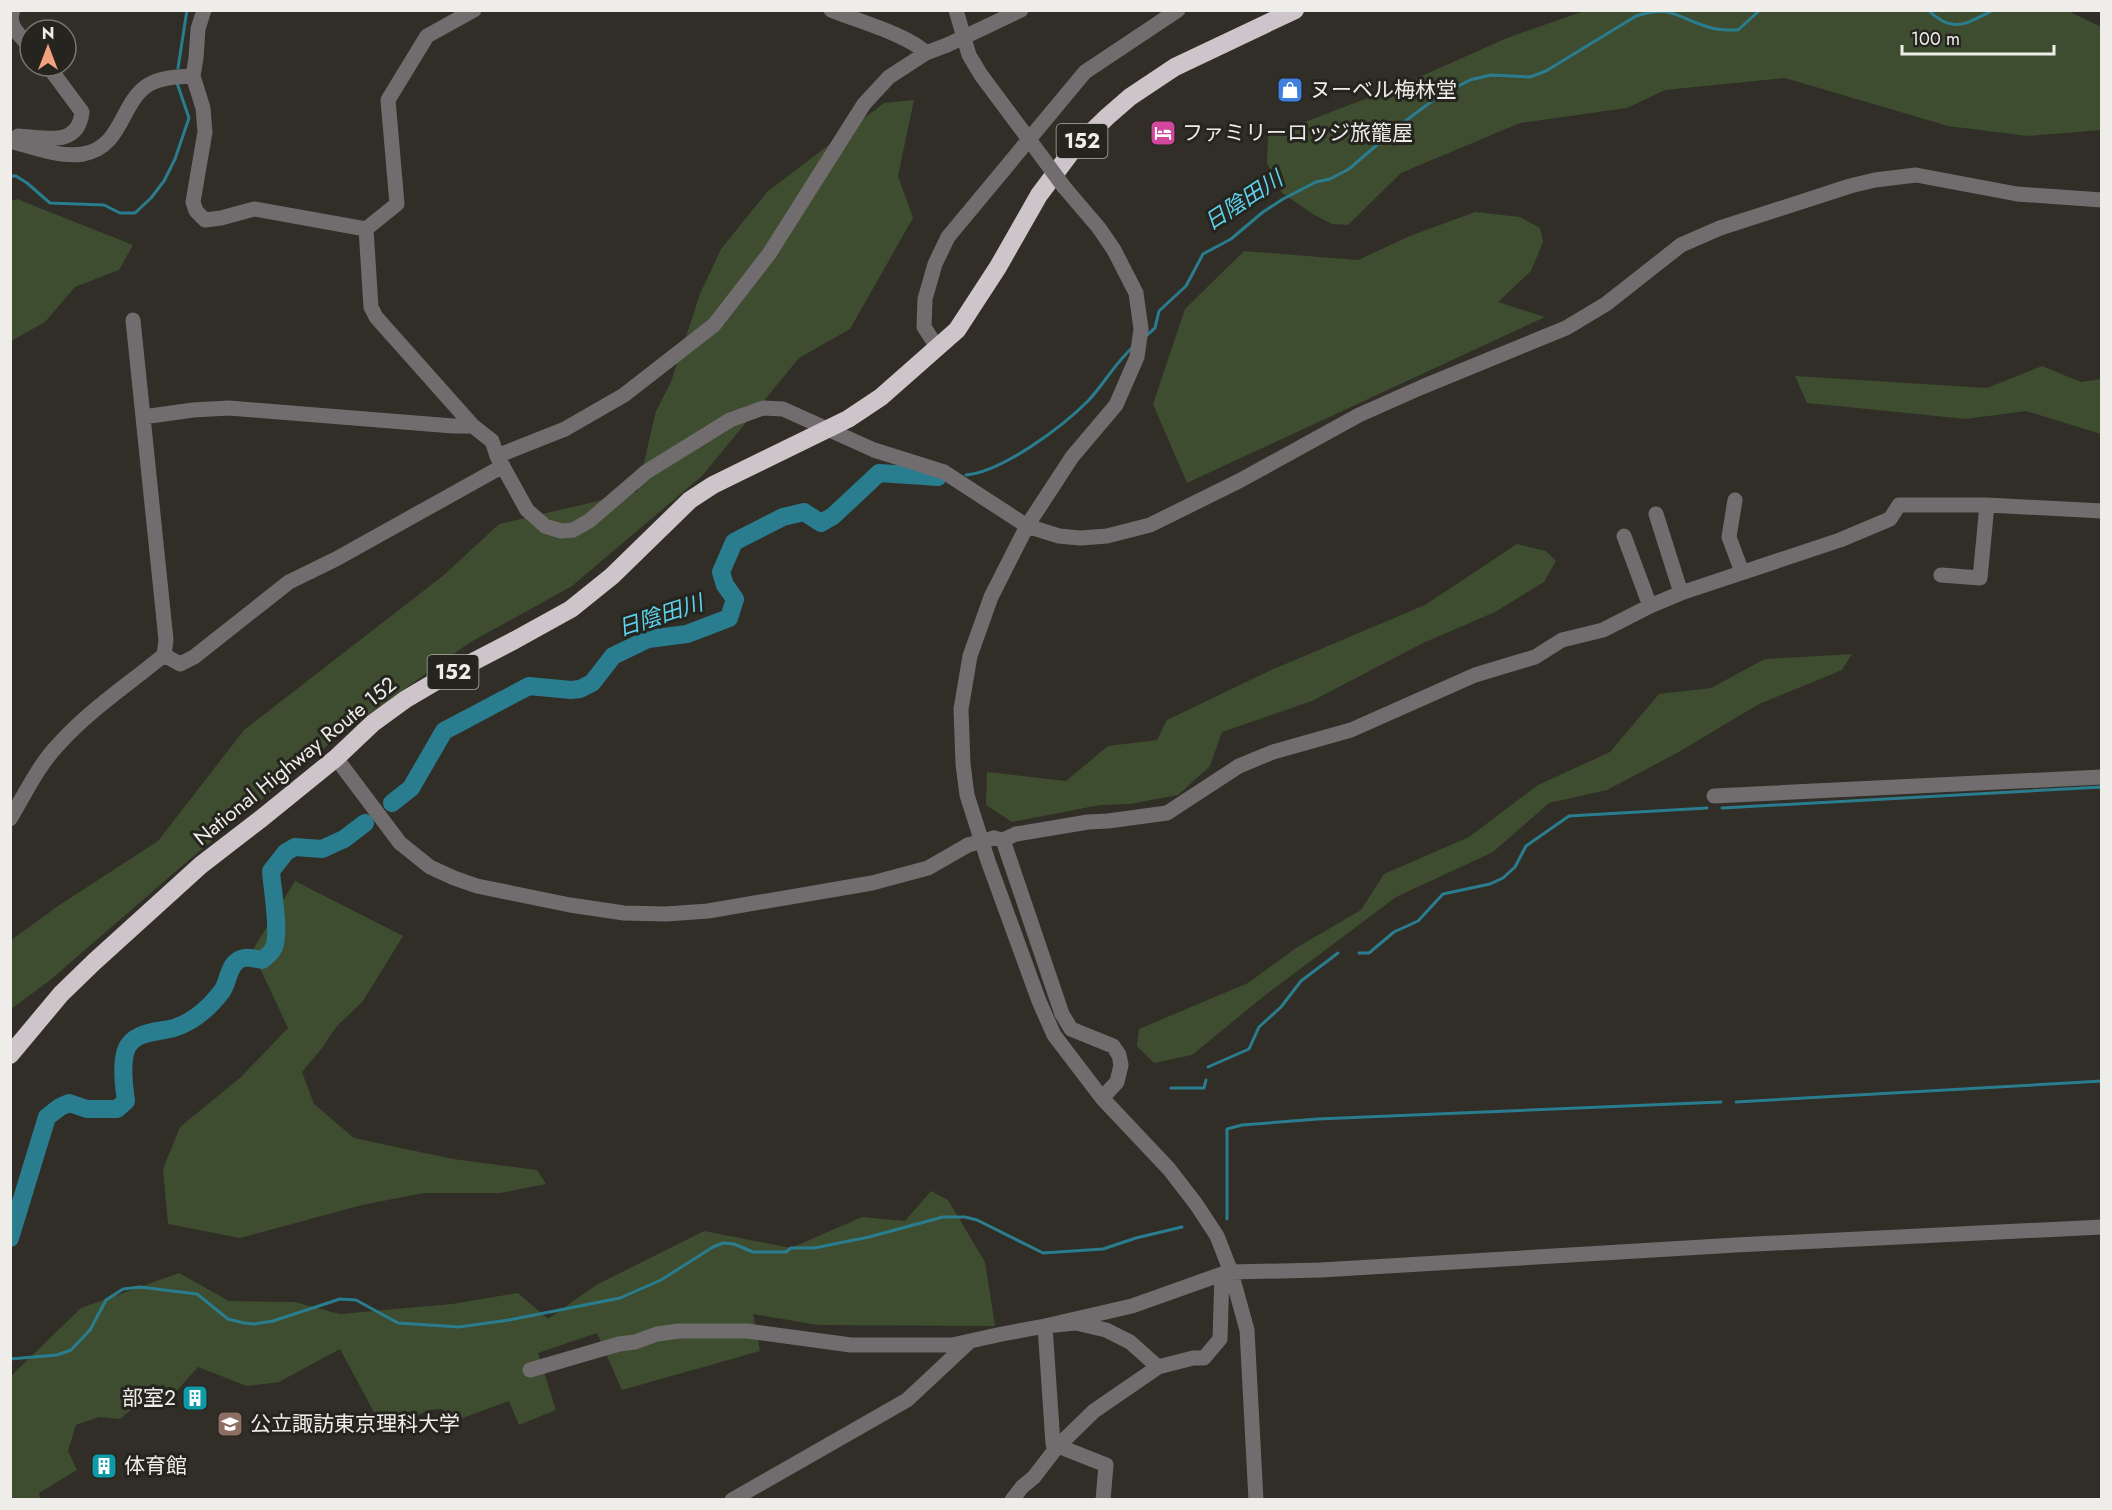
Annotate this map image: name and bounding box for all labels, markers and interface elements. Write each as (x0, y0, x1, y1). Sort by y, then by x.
north arrow (18, 18, 78, 78)
scale bar (1902, 18, 2054, 56)
text: N (42, 22, 54, 45)
text: 100 m (1911, 26, 1960, 52)
shop icon: ヌーベル梅林堂 (1275, 75, 1305, 105)
place label: ヌーベル梅林堂 (1310, 75, 1457, 105)
hotel icon: ファミリーロッジ旅籠屋 (1148, 118, 1178, 148)
place label: ファミリーロッジ旅籠屋 (1182, 118, 1413, 148)
road number: 152 (1056, 124, 1108, 158)
water label: 日陰田川 (1197, 162, 1290, 237)
water label: 日陰田川 (613, 586, 709, 644)
road number: 152 (428, 655, 478, 689)
street label: National Highway Route 152 (187, 670, 403, 852)
place label: 部室2 (122, 1383, 176, 1413)
building icon: 部室2 (180, 1383, 210, 1413)
school or university icon: 公立諏訪東京理科大学 (215, 1409, 245, 1439)
place label: 公立諏訪東京理科大学 (250, 1409, 460, 1439)
building icon: 体育館 (89, 1451, 119, 1481)
place label: 体育館 (124, 1451, 187, 1481)

